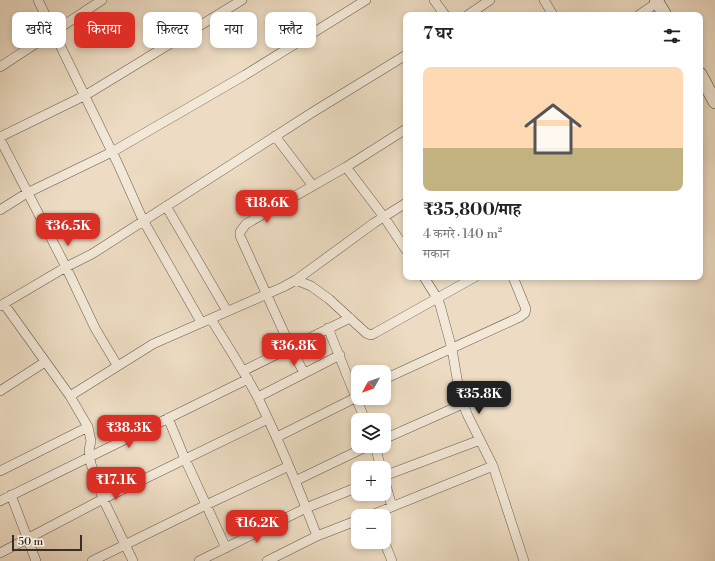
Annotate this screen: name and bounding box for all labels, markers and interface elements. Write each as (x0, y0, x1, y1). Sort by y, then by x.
chip: खरीदें (12, 12, 66, 48)
chip: किराया (74, 12, 135, 48)
chip: फ़िल्टर (143, 12, 202, 48)
chip: नया (210, 12, 257, 48)
chip: फ़्लैट (265, 12, 316, 48)
text: 7 घर (423, 23, 453, 45)
icon: filters (661, 25, 683, 47)
icon: home (517, 93, 589, 165)
pin: ₹18.6K (234, 190, 300, 224)
text: ₹18.6K (245, 195, 289, 211)
text: ₹35,800/माह (423, 199, 521, 221)
pin: ₹36.5K (35, 213, 101, 247)
text: ₹36.5K (45, 218, 91, 234)
text: 4 कमरे · 140 m² (423, 226, 502, 242)
text: मकान (423, 246, 449, 262)
pin: ₹36.8K (261, 333, 327, 367)
text: ₹36.8K (271, 338, 317, 354)
north arrow (351, 365, 391, 405)
map controls (351, 365, 391, 549)
pin: ₹35.8K (446, 381, 512, 415)
text: ₹35.8K (456, 386, 502, 402)
button: layers (351, 413, 391, 453)
pin: ₹38.3K (96, 415, 162, 449)
text: ₹38.3K (106, 420, 152, 436)
button: + (351, 461, 391, 501)
pin: ₹17.1K (83, 467, 149, 501)
text: ₹17.1K (96, 472, 136, 488)
button: − (351, 509, 391, 549)
pin: ₹16.2K (224, 510, 290, 544)
text: ₹16.2K (235, 515, 279, 531)
scale bar (12, 533, 82, 552)
text: 50 m (18, 535, 43, 549)

